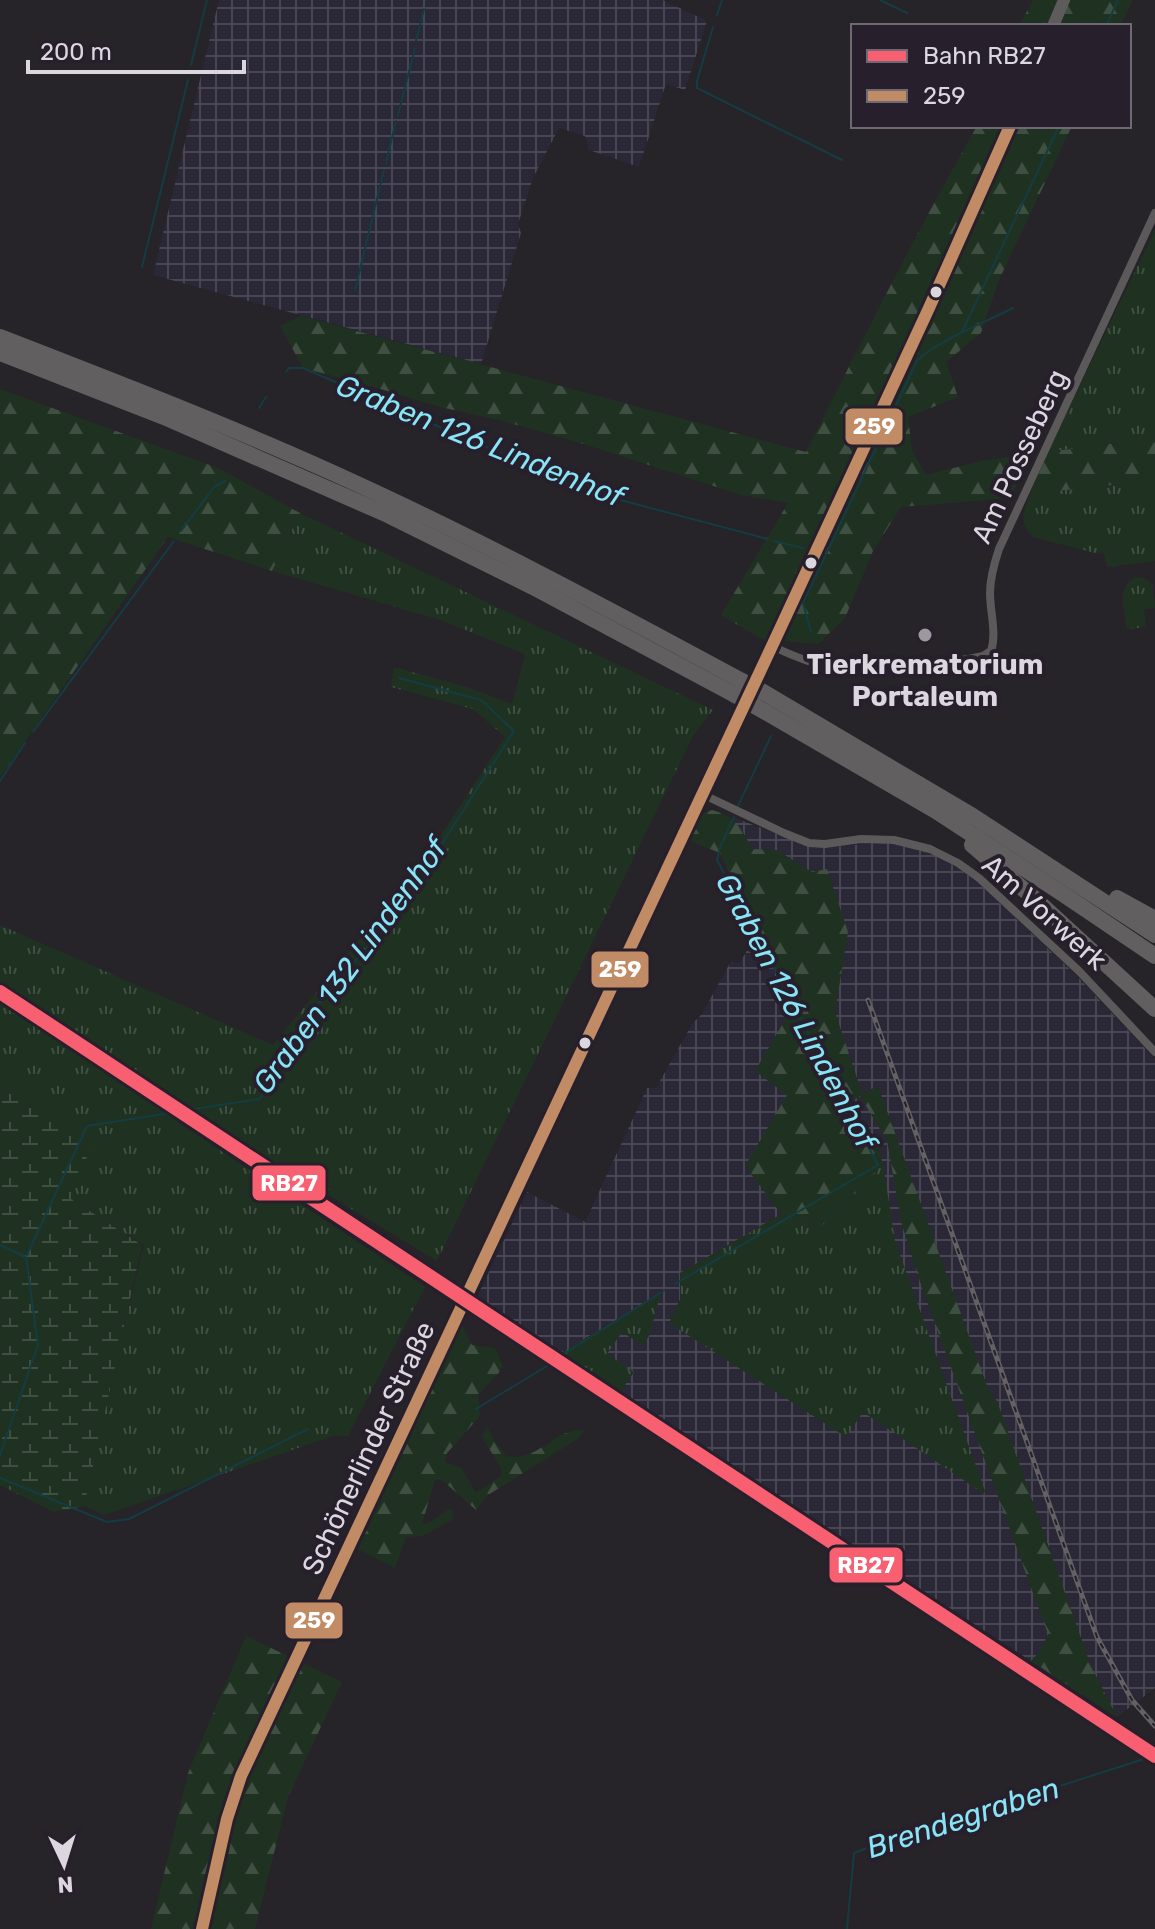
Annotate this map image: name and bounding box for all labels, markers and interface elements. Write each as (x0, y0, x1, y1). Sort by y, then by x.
scale bar (28, 24, 244, 74)
legend (851, 24, 1131, 128)
text: 200 m (40, 38, 112, 66)
text: Bahn RB27 (923, 42, 1045, 70)
text: 259 (923, 82, 966, 110)
unlabelled marker (928, 284, 944, 300)
street label: Am Posseberg (965, 364, 1074, 548)
water label: Graben 126 Lindenhof (331, 367, 632, 517)
line badge: 259 (844, 407, 904, 446)
text: 259 (853, 413, 895, 440)
unlabelled marker (803, 555, 819, 571)
marker: Tierkrematorium Portaleum (916, 626, 934, 644)
place label: Tierkrematorium Portaleum (807, 648, 1043, 713)
water label: Graben 132 Lindenhof (245, 828, 457, 1101)
street label: Am Vorwerk (976, 848, 1114, 977)
water label: Graben 126 Lindenhof (708, 867, 886, 1158)
line badge: 259 (590, 950, 650, 989)
text: 259 (599, 956, 641, 983)
unlabelled marker (577, 1035, 593, 1051)
line badge: RB27 (251, 1164, 327, 1202)
text: RB27 (260, 1170, 318, 1197)
street label: Schönerlinder Straße (295, 1316, 442, 1580)
line badge: RB27 (828, 1546, 904, 1584)
text: RB27 (837, 1552, 895, 1579)
line badge: 259 (284, 1601, 344, 1640)
text: 259 (293, 1607, 335, 1634)
water label: Brendegraben (862, 1770, 1064, 1866)
north arrow (24, 1825, 104, 1905)
text: N (57, 1870, 74, 1898)

